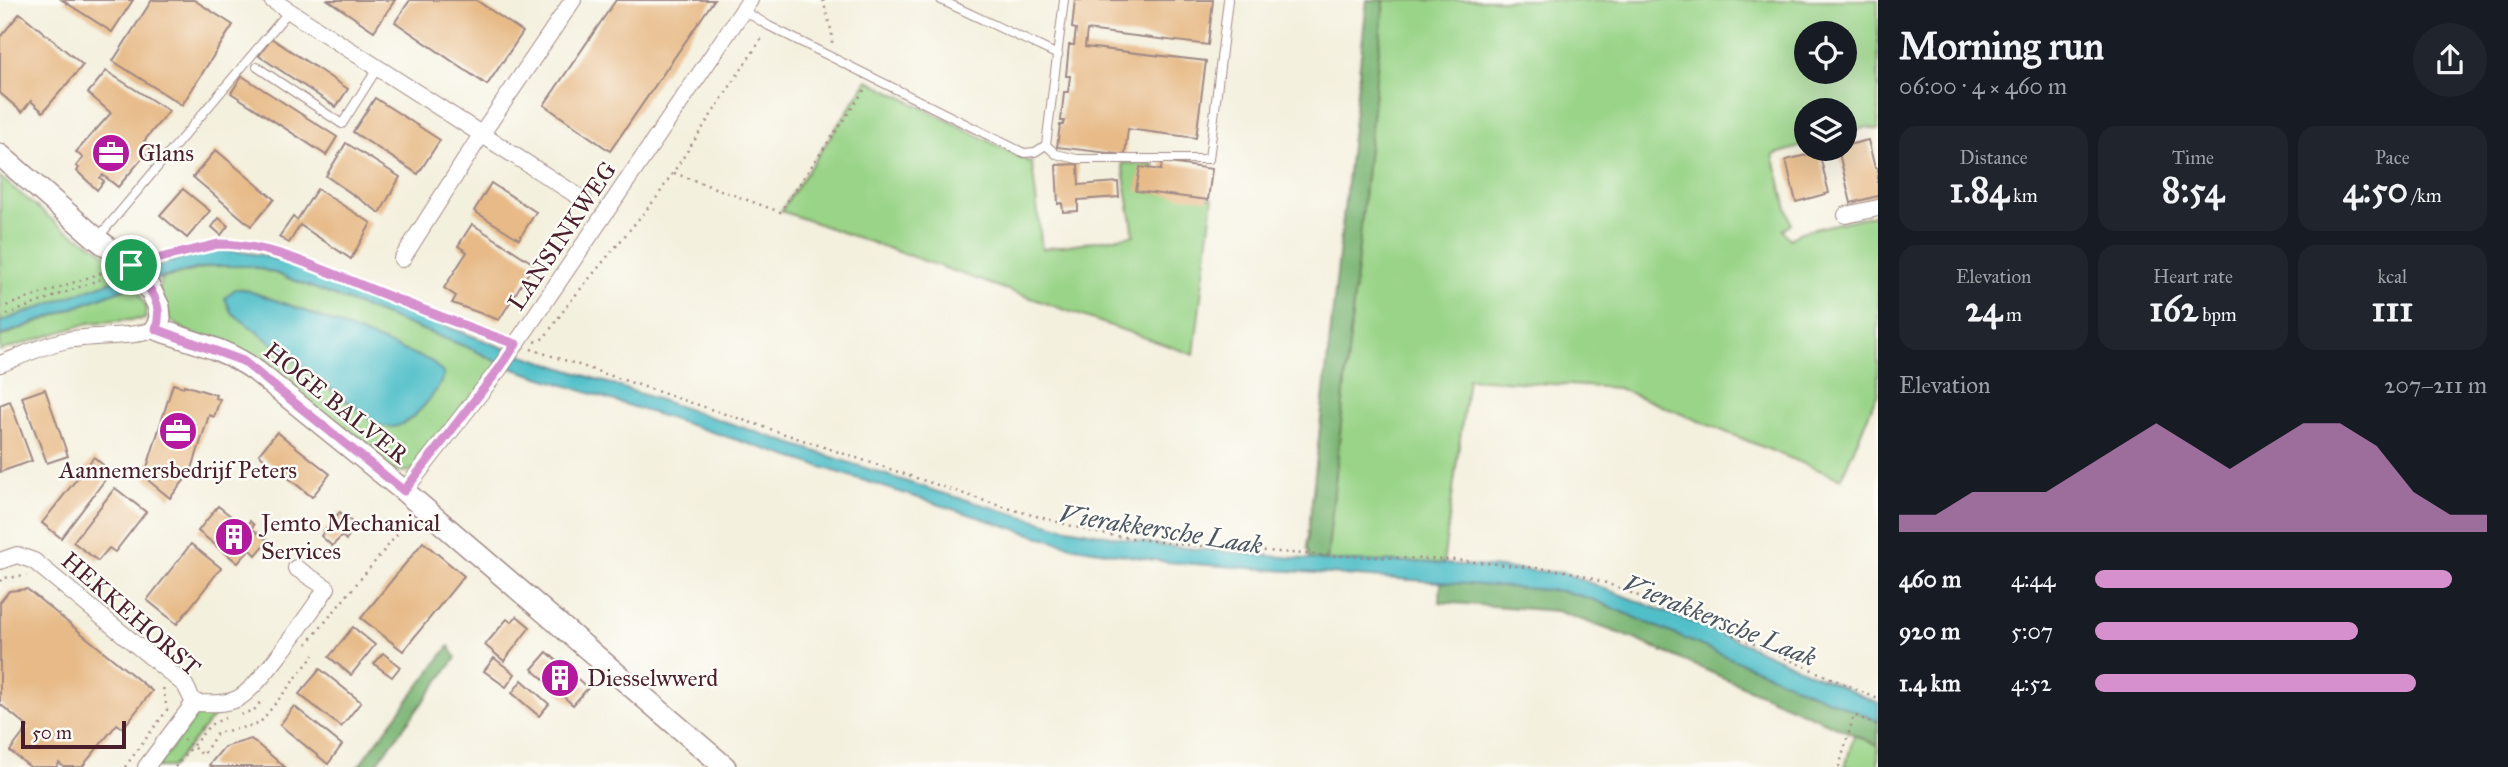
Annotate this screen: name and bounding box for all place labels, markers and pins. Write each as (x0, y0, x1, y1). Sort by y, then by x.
office icon: Glans (90, 132, 132, 174)
place label: Glans (138, 138, 194, 168)
pin (101, 235, 161, 295)
office icon: Aannemersbedrijf Peters (157, 410, 199, 452)
place label: Aannemersbedrijf Peters (58, 455, 297, 485)
place label: Jemto Mechanical Services (258, 508, 441, 566)
building icon: Jemto Mechanical Services (213, 516, 255, 558)
building icon: Diesselwwerd (539, 657, 581, 699)
place label: Diesselwwerd (587, 663, 718, 693)

